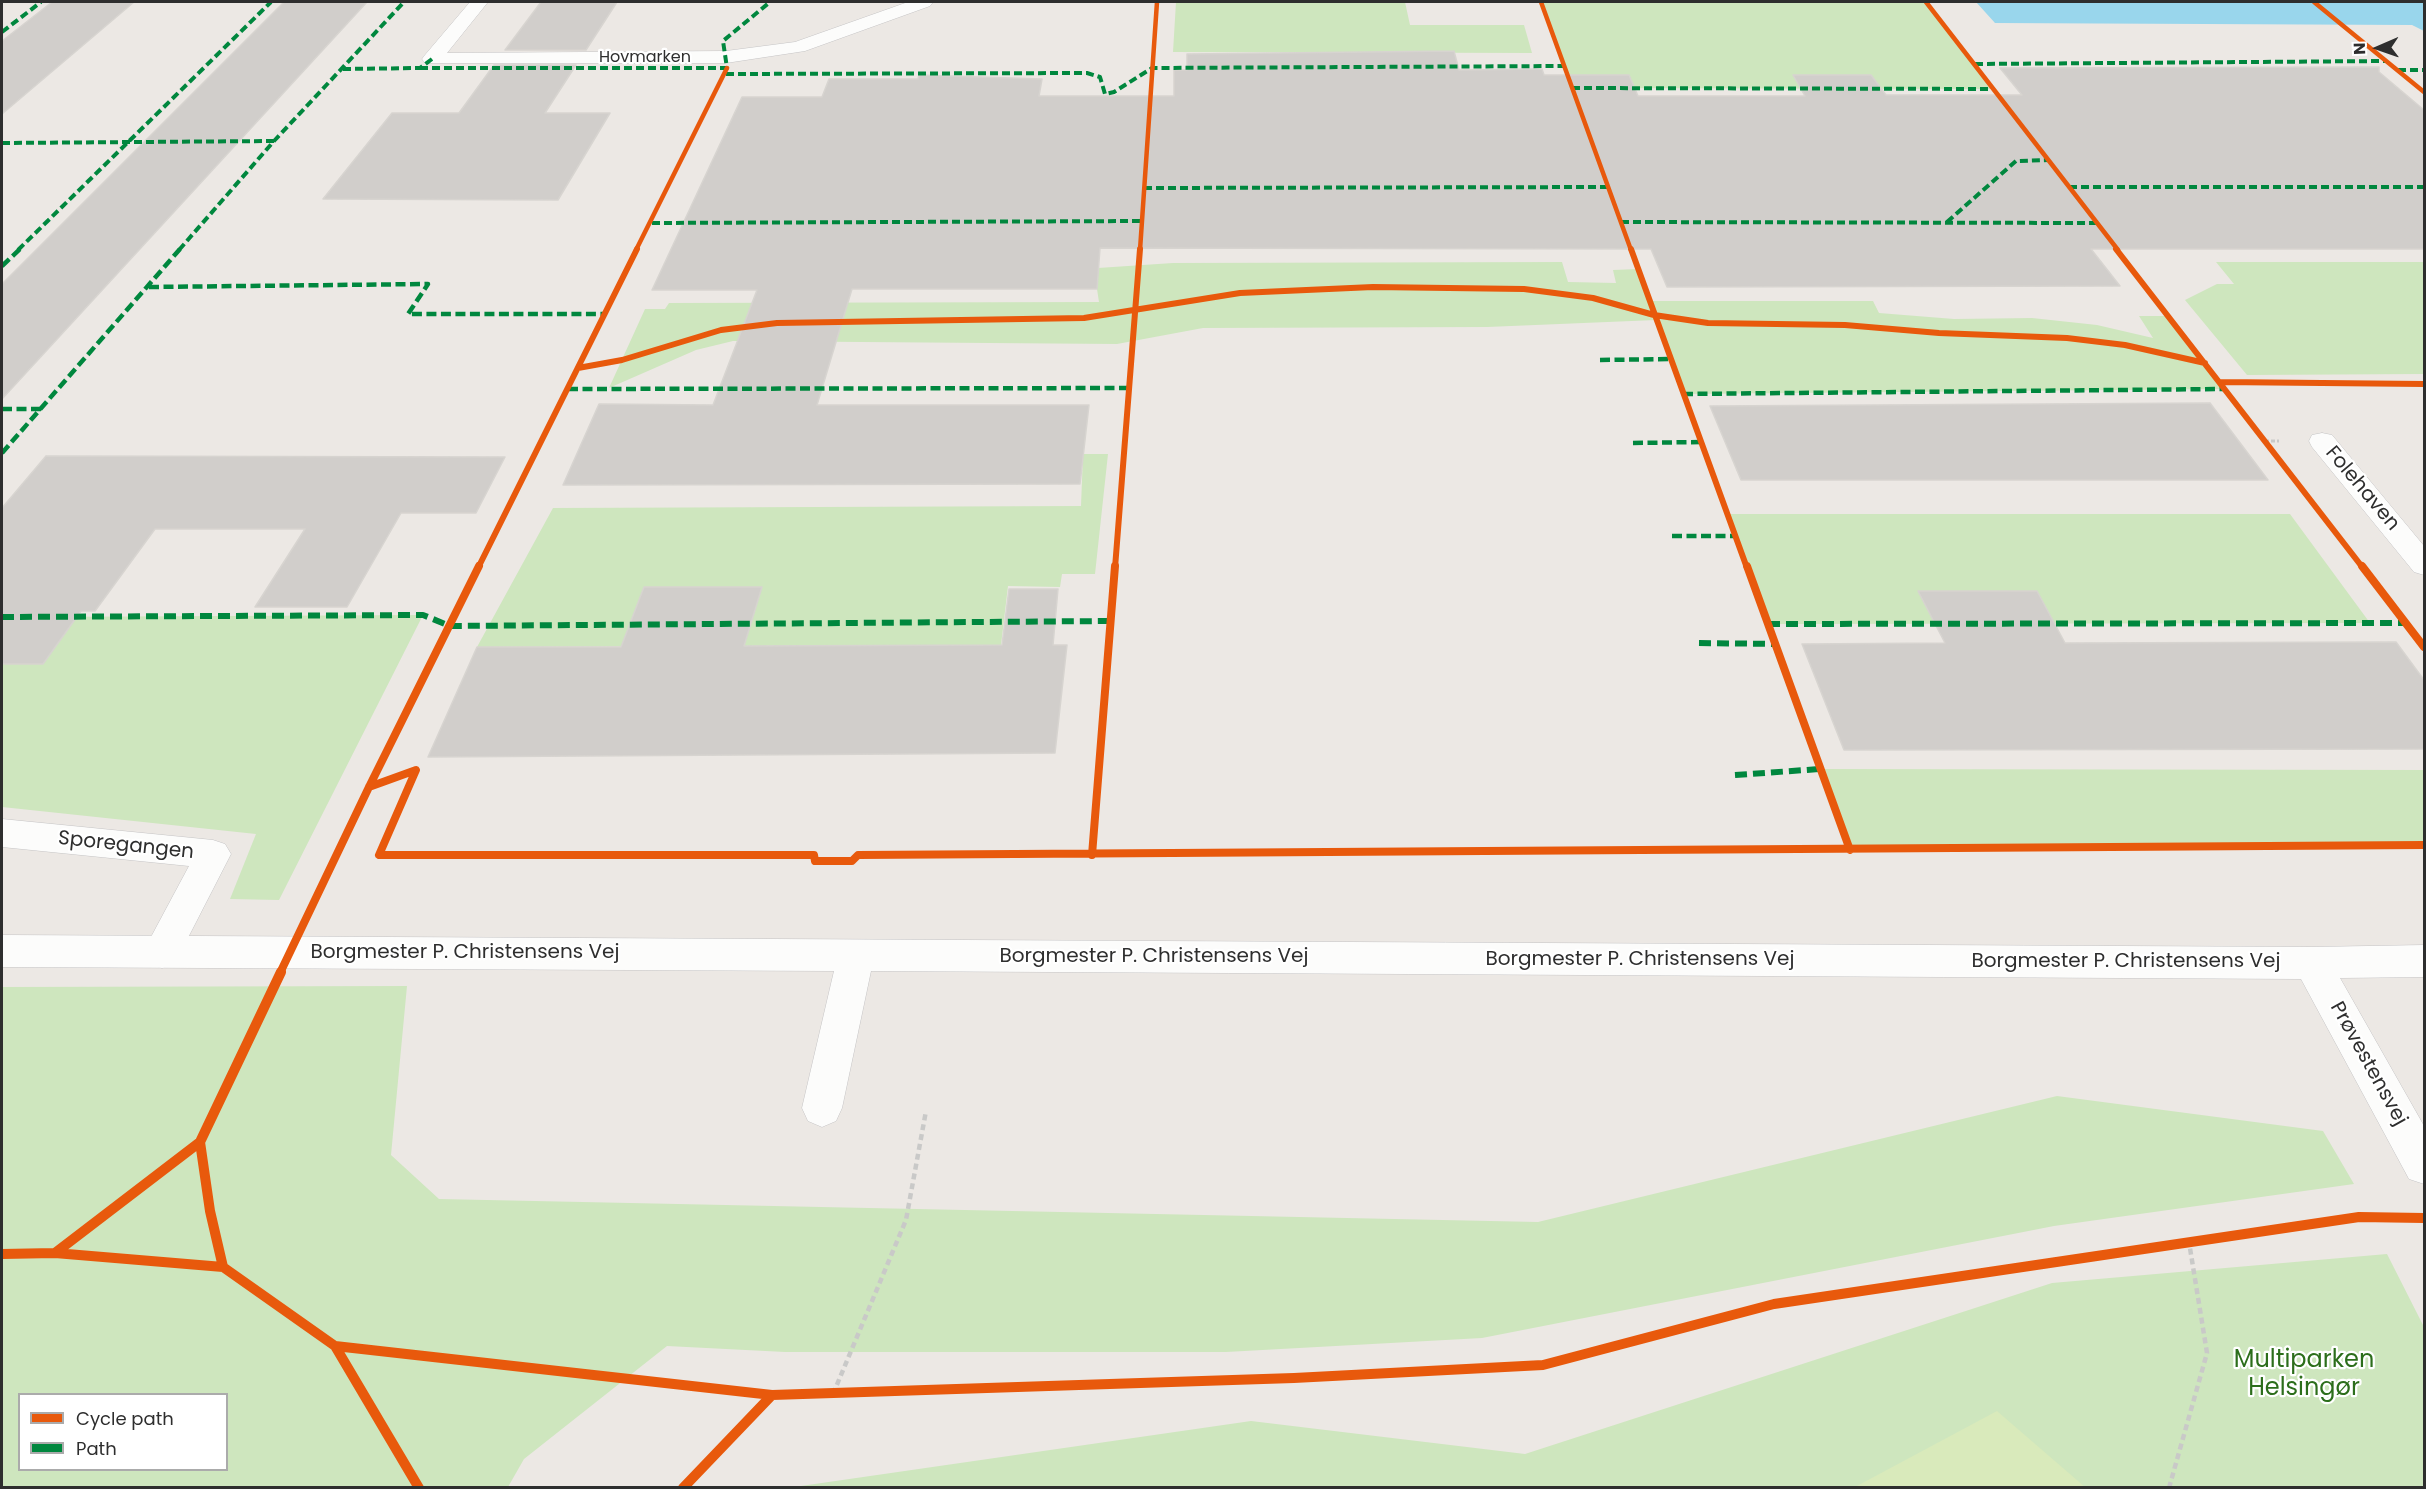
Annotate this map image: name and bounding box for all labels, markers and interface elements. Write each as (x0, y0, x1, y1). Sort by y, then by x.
north arrow (2348, 18, 2408, 78)
text: N (2348, 42, 2371, 55)
street label: Hovmarken (599, 48, 691, 68)
street label: Folehaven (2320, 442, 2404, 536)
street label: Sporegangen (57, 827, 195, 865)
street label: Borgmester P. Christensens Vej (311, 941, 619, 965)
street label: Borgmester P. Christensens Vej (1000, 945, 1308, 969)
street label: Borgmester P. Christensens Vej (1486, 948, 1794, 972)
street label: Borgmester P. Christensens Vej (1972, 950, 2280, 974)
street label: Prøvestensvej (2324, 998, 2412, 1130)
park label: Multiparken Helsingør (2234, 1347, 2374, 1403)
legend (18, 1393, 228, 1471)
text: Cycle path (76, 1406, 174, 1431)
text: Path (76, 1436, 117, 1461)

